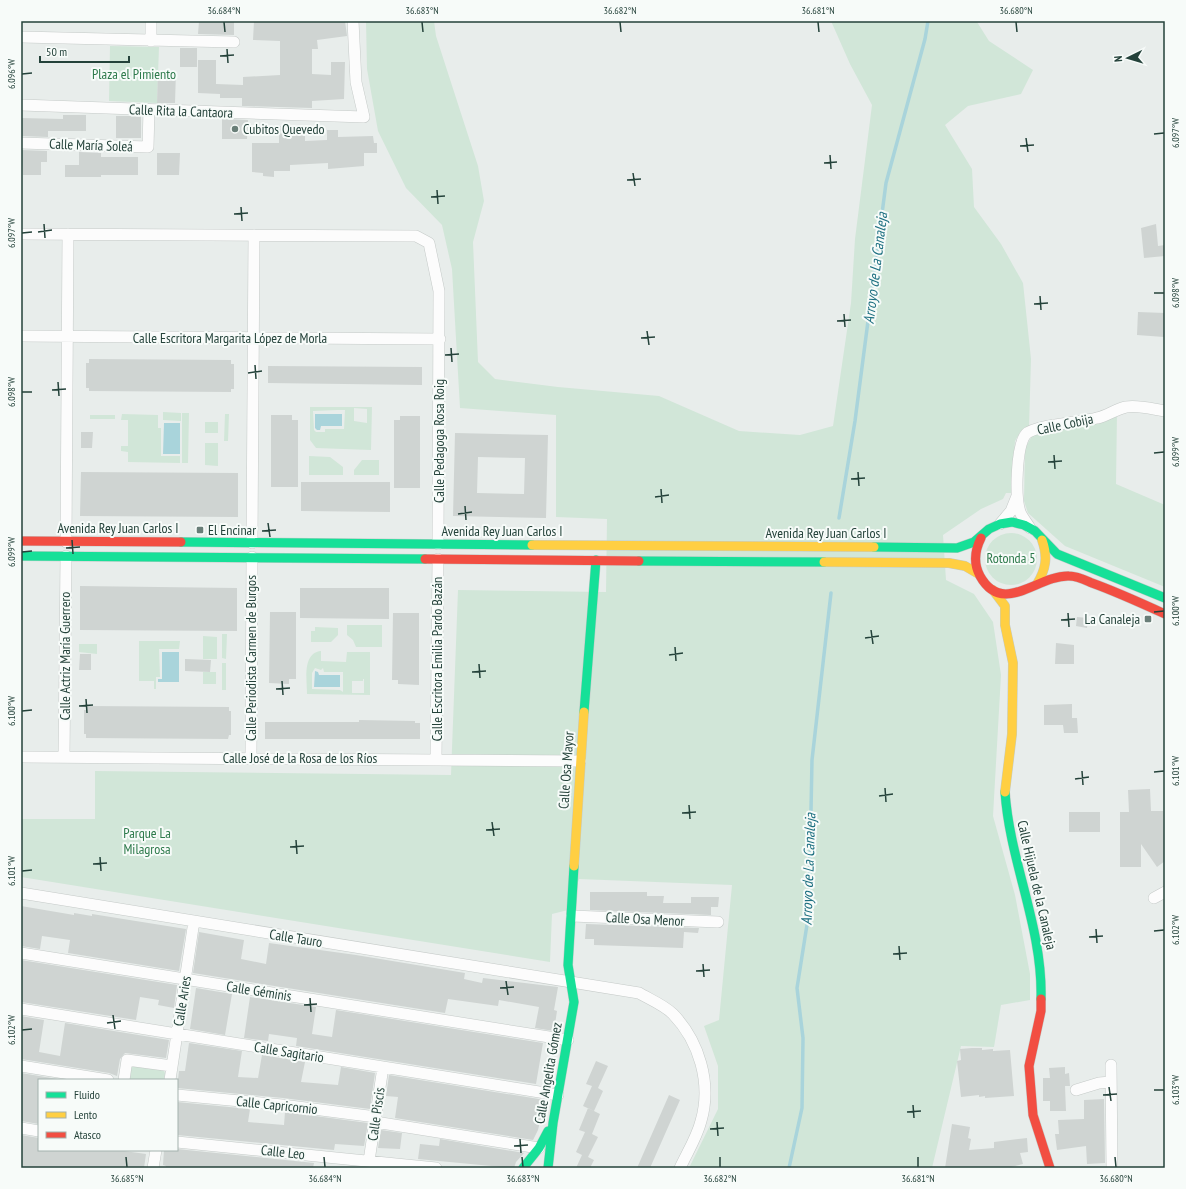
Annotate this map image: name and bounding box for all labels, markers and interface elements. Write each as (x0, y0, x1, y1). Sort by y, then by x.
text: 36.684°N (207, 4, 241, 17)
text: 36.683°N (405, 4, 439, 17)
text: 36.682°N (603, 4, 637, 17)
text: 36.681°N (801, 4, 835, 17)
text: 36.680°N (999, 4, 1033, 17)
scale bar (40, 38, 129, 64)
north arrow (1108, 38, 1148, 78)
text: 50 m (46, 44, 67, 59)
text: N (1111, 55, 1125, 62)
text: 6.096°W (5, 59, 18, 89)
park label: Plaza el Pimiento (92, 65, 176, 83)
street label: Calle Rita la Cantaora (129, 100, 233, 122)
text: 6.097°W (1169, 118, 1182, 148)
place label: Cubitos Quevedo (243, 120, 325, 138)
marker: Cubitos Quevedo (230, 124, 240, 134)
street label: Calle María Soleá (49, 135, 133, 155)
water label: Arroyo de La Canaleja (859, 210, 891, 325)
text: 6.097°W (5, 218, 18, 248)
text: 6.098°W (1169, 278, 1182, 308)
street label: Calle Escritora Margarita López de Morla (133, 329, 327, 347)
text: 6.098°W (5, 377, 18, 407)
street label: Calle Pedagoga Rosa Roig (430, 379, 448, 503)
street label: Calle Cobija (1035, 409, 1095, 439)
text: 6.099°W (1169, 437, 1182, 467)
street label: Avenida Rey Juan Carlos I (58, 519, 178, 537)
place label: El Encinar (208, 521, 256, 539)
street label: Avenida Rey Juan Carlos I (442, 522, 562, 540)
street label: Avenida Rey Juan Carlos I (766, 524, 886, 542)
marker: El Encinar (195, 525, 205, 535)
text: 6.099°W (5, 537, 18, 567)
park label: Rotonda 5 (986, 549, 1036, 567)
street label: Calle Periodista Carmen de Burgos (242, 575, 260, 741)
street label: Calle Escritora Emilia Pardo Bazán (428, 577, 446, 741)
street label: Calle Actriz María Guerrero (56, 592, 74, 720)
text: 6.100°W (1169, 596, 1182, 626)
place label: La Canaleja (1085, 610, 1140, 628)
marker: La Canaleja (1143, 614, 1153, 624)
text: 6.100°W (5, 696, 18, 726)
street label: Calle Osa Mayor (554, 730, 578, 809)
street label: Calle José de la Rosa de los Ríos (223, 749, 378, 767)
text: 6.101°W (1169, 756, 1182, 786)
water label: Arroyo de La Canaleja (797, 812, 819, 925)
street label: Calle Hijuela de la Canaleja (1013, 819, 1061, 951)
park label: Parque La Milagrosa (123, 824, 171, 858)
text: 6.101°W (5, 856, 18, 886)
street label: Calle Osa Menor (605, 908, 685, 930)
text: 6.102°W (1169, 915, 1182, 945)
street label: Calle Tauro (268, 925, 324, 951)
street label: Calle Aries (169, 974, 195, 1027)
street label: Calle Géminis (225, 977, 293, 1005)
text: 6.102°W (5, 1015, 18, 1045)
street label: Calle Angelita Gómez (530, 1021, 566, 1125)
street label: Calle Sagitario (253, 1038, 325, 1066)
text: 6.103°W (1169, 1075, 1182, 1105)
legend (38, 1079, 178, 1151)
street label: Calle Piscis (363, 1086, 389, 1142)
text: Fluido (74, 1087, 100, 1102)
street label: Calle Capricornio (235, 1092, 319, 1118)
text: Lento (74, 1107, 97, 1122)
text: Atasco (74, 1127, 101, 1142)
street label: Calle Leo (260, 1141, 306, 1163)
text: 36.685°N (110, 1172, 144, 1185)
text: 36.684°N (308, 1172, 342, 1185)
text: 36.683°N (506, 1172, 540, 1185)
text: 36.682°N (703, 1172, 737, 1185)
text: 36.681°N (901, 1172, 935, 1185)
text: 36.680°N (1099, 1172, 1133, 1185)

